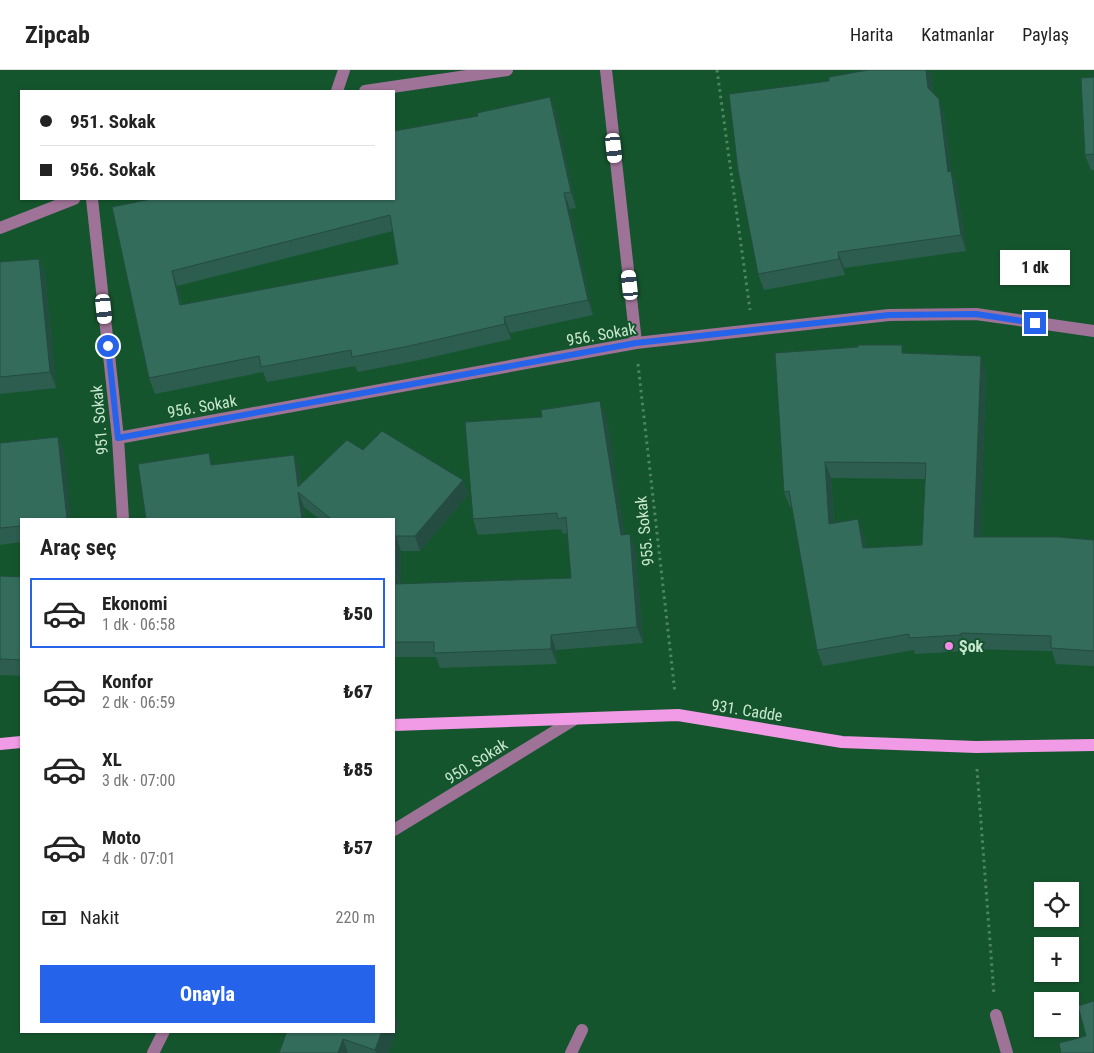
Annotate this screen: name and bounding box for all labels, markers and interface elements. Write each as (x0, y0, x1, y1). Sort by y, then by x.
text: Zipcab (25, 21, 90, 49)
text: Harita (850, 24, 893, 45)
text: Katmanlar (921, 24, 994, 45)
text: Paylaş (1022, 24, 1069, 45)
text: 951. Sokak (70, 110, 156, 133)
car (604, 132, 623, 164)
text: 956. Sokak (70, 158, 156, 181)
callout: 1 dk (1000, 250, 1070, 286)
text: 1 dk (1021, 258, 1049, 277)
car (620, 269, 639, 301)
car (94, 293, 113, 325)
route end (1024, 312, 1046, 334)
street label: 956. Sokak (565, 319, 638, 350)
route start (97, 335, 119, 357)
street label: 951. Sokak (87, 383, 112, 456)
street label: 956. Sokak (166, 391, 239, 422)
street label: 955. Sokak (631, 494, 658, 567)
text: Araç seç (40, 535, 116, 560)
icon: car (42, 591, 87, 636)
text: Ekonomi (102, 592, 168, 615)
text: ₺50 (343, 602, 373, 625)
text: 1 dk · 06:58 (102, 615, 175, 634)
place label: Şok (959, 637, 984, 656)
marker: Şok (943, 640, 955, 652)
icon: car (42, 669, 87, 714)
text: Konfor (102, 670, 153, 693)
text: ₺67 (343, 680, 373, 703)
text: 2 dk · 06:59 (102, 693, 175, 712)
street label: 931. Cadde (710, 696, 784, 725)
street label: 950. Sokak (442, 734, 512, 788)
icon: car (42, 747, 87, 792)
text: XL (102, 748, 122, 771)
text: ₺85 (343, 758, 373, 781)
text: 3 dk · 07:00 (102, 771, 175, 790)
icon: car (42, 825, 87, 870)
text: Moto (102, 826, 141, 849)
text: ₺57 (343, 836, 373, 859)
text: 4 dk · 07:01 (102, 849, 175, 868)
map controls (1034, 882, 1079, 1037)
button: locate (1034, 882, 1079, 927)
icon: cash (40, 904, 68, 932)
text: Nakit (80, 906, 119, 929)
text: 220 m (336, 908, 375, 927)
button: + (1034, 937, 1079, 982)
button: Onayla (40, 965, 375, 1023)
button: − (1034, 992, 1079, 1037)

